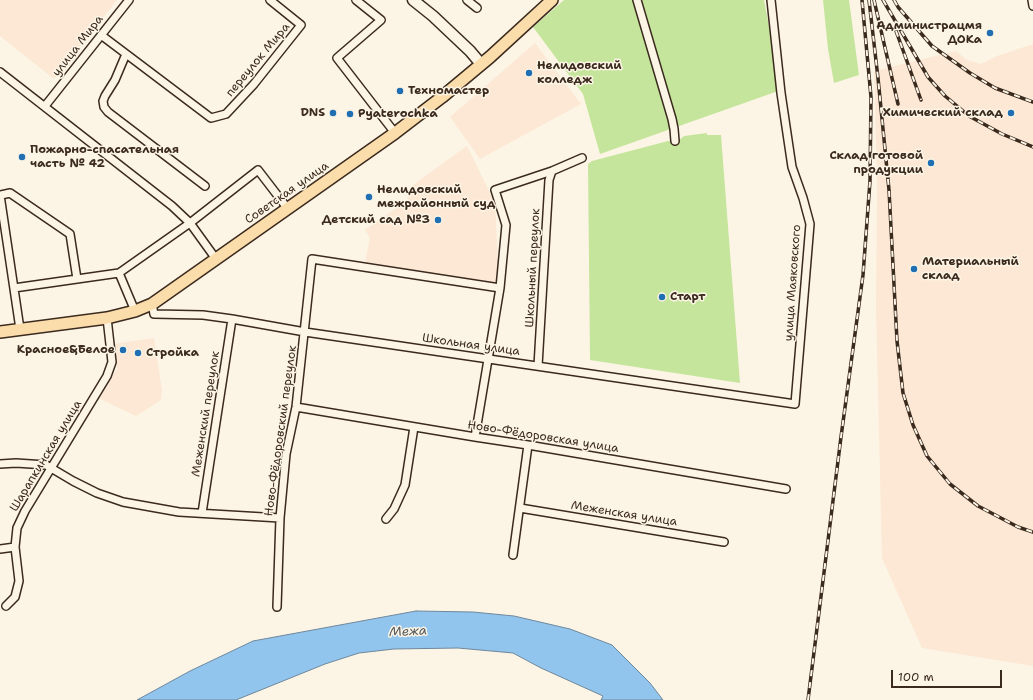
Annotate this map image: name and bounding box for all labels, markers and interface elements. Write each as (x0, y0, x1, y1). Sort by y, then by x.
street label: улица Мира (50, 12, 106, 80)
place label: Администрацмя ДОКа (876, 19, 982, 47)
street label: переулок Мира (223, 20, 293, 100)
marker: Администрацмя ДОКа (985, 28, 995, 38)
place label: Нелидовский колледж (537, 59, 622, 87)
marker: Нелидовский колледж (524, 68, 534, 78)
place label: Техномастер (408, 84, 489, 98)
marker: Техномастер (395, 86, 405, 96)
place label: DNS (300, 106, 325, 120)
place label: Химический склад (883, 106, 1003, 120)
place label: Pyaterochka (358, 107, 438, 121)
marker: DNS (328, 108, 338, 118)
marker: Химический склад (1006, 108, 1016, 118)
marker: Pyaterochka (345, 109, 355, 119)
place label: Пожарно-спасательная часть № 42 (30, 143, 179, 171)
place label: Склад готовой продукции (829, 149, 923, 177)
marker: Пожарно-спасательная часть № 42 (17, 152, 27, 162)
marker: Склад готовой продукции (926, 158, 936, 168)
street label: Советская улица (242, 159, 332, 227)
place label: Нелидовский межрайонный суд (377, 183, 495, 211)
marker: Нелидовский межрайонный суд (364, 192, 374, 202)
street label: Школьный переулок (523, 208, 543, 328)
place label: Детский сад №3 (322, 213, 430, 227)
marker: Детский сад №3 (433, 215, 443, 225)
street label: улица Маяковского (782, 224, 804, 342)
place label: Материальный склад (922, 255, 1019, 283)
marker: Материальный склад (909, 264, 919, 274)
place label: Старт (670, 290, 706, 304)
marker: Старт (657, 292, 667, 302)
street label: Школьная улица (421, 331, 521, 359)
place label: Красное&Белое (17, 343, 115, 357)
marker: Красное&Белое (118, 345, 128, 355)
street label: Ново-Фёдоровский переулок (262, 345, 300, 517)
place label: Стройка (146, 346, 199, 360)
marker: Стройка (133, 348, 143, 358)
street label: Меженский переулок (189, 350, 223, 478)
street label: Шарапкинская улица (7, 398, 85, 514)
street label: Ново-Фёдоровская улица (466, 418, 620, 456)
street label: Меженская улица (570, 498, 678, 530)
water label: Межа (389, 623, 427, 641)
scale bar (893, 662, 1004, 688)
text: 100 m (898, 669, 934, 685)

